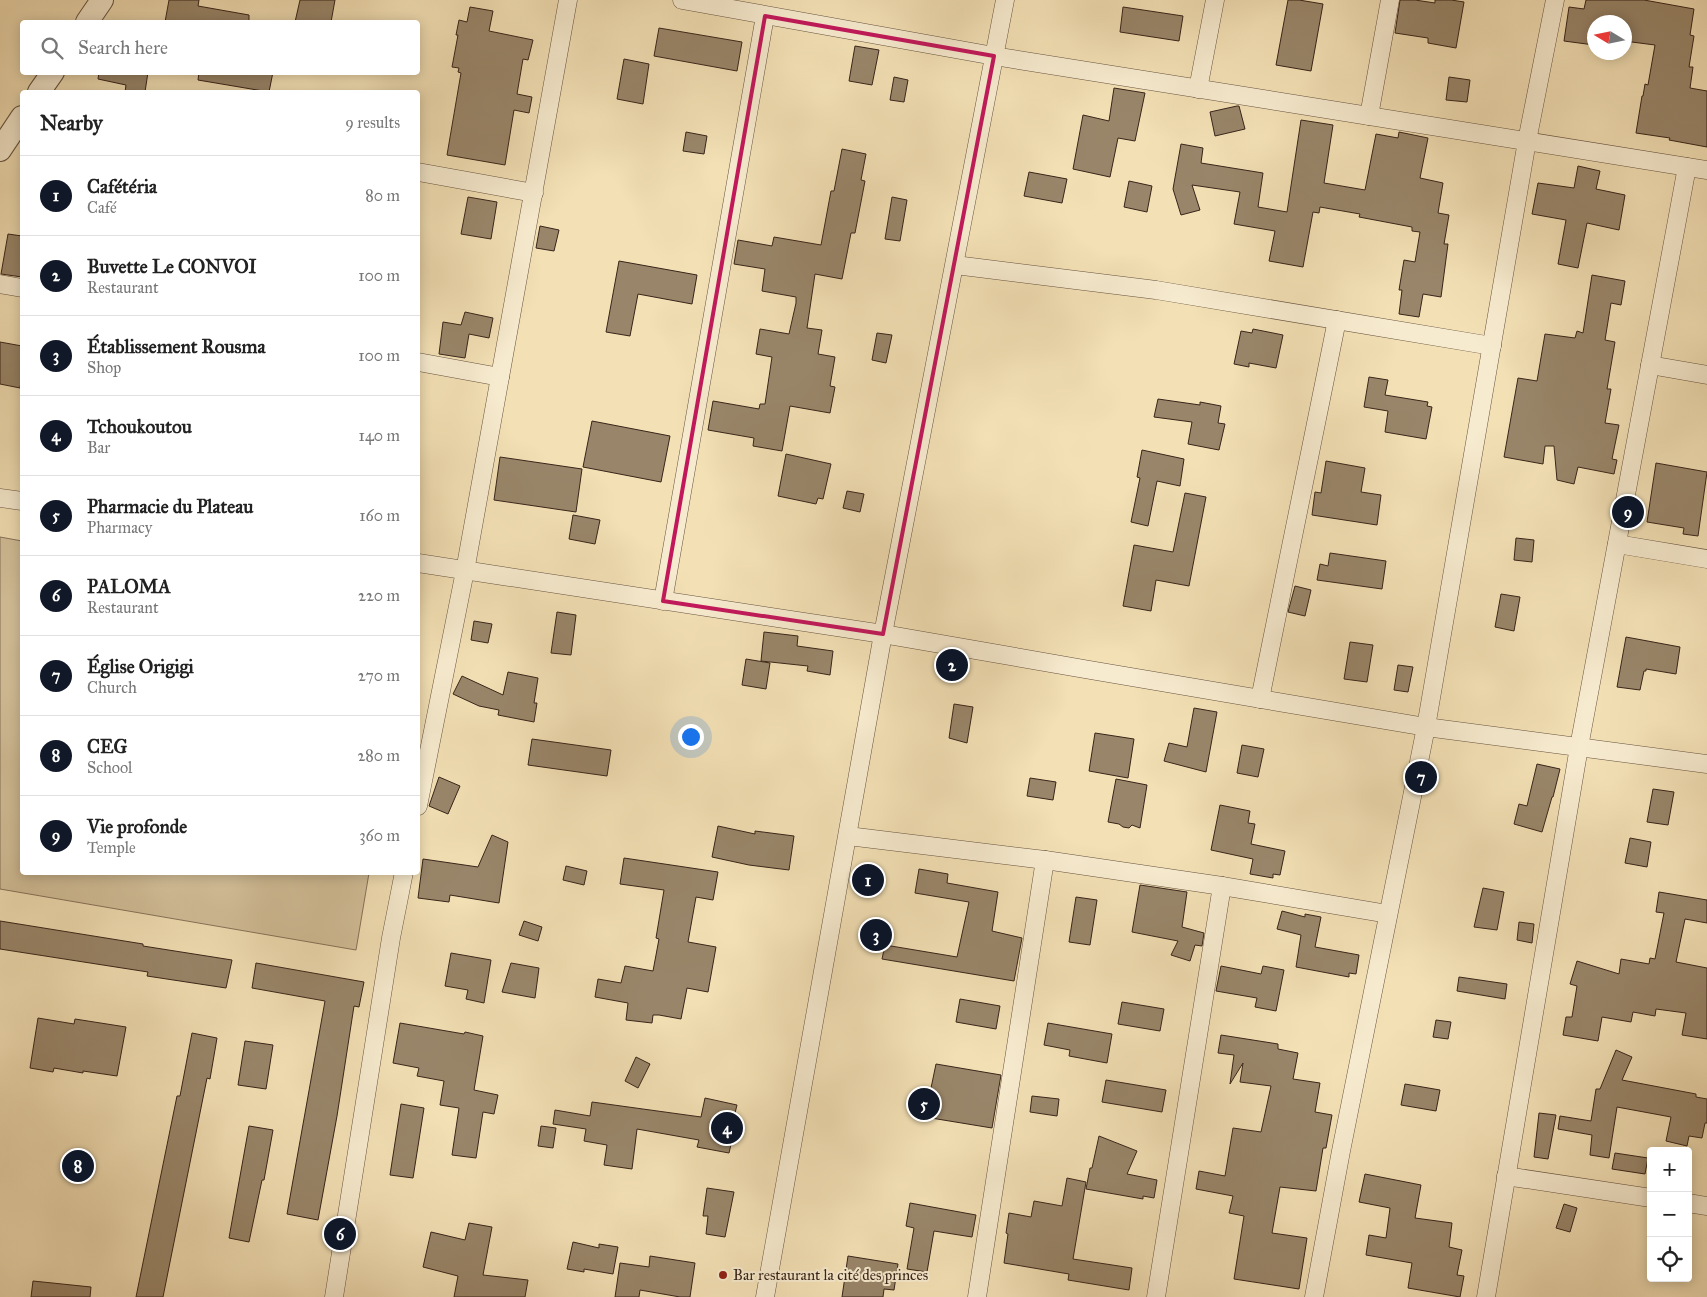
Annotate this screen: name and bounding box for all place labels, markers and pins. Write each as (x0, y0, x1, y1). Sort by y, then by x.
pin: 9 (1612, 493, 1644, 531)
pin: 2 (936, 646, 968, 684)
pin: 7 (1405, 758, 1437, 796)
pin: 1 (852, 861, 884, 899)
pin: 3 (860, 916, 892, 954)
pin: 5 (908, 1085, 940, 1123)
pin: 4 (711, 1109, 743, 1147)
pin: 8 (62, 1147, 94, 1185)
pin: 6 (324, 1215, 356, 1253)
place label: Bar restaurant la cité des princes (733, 1266, 928, 1284)
marker: Bar restaurant la cité des princes (717, 1269, 729, 1281)

